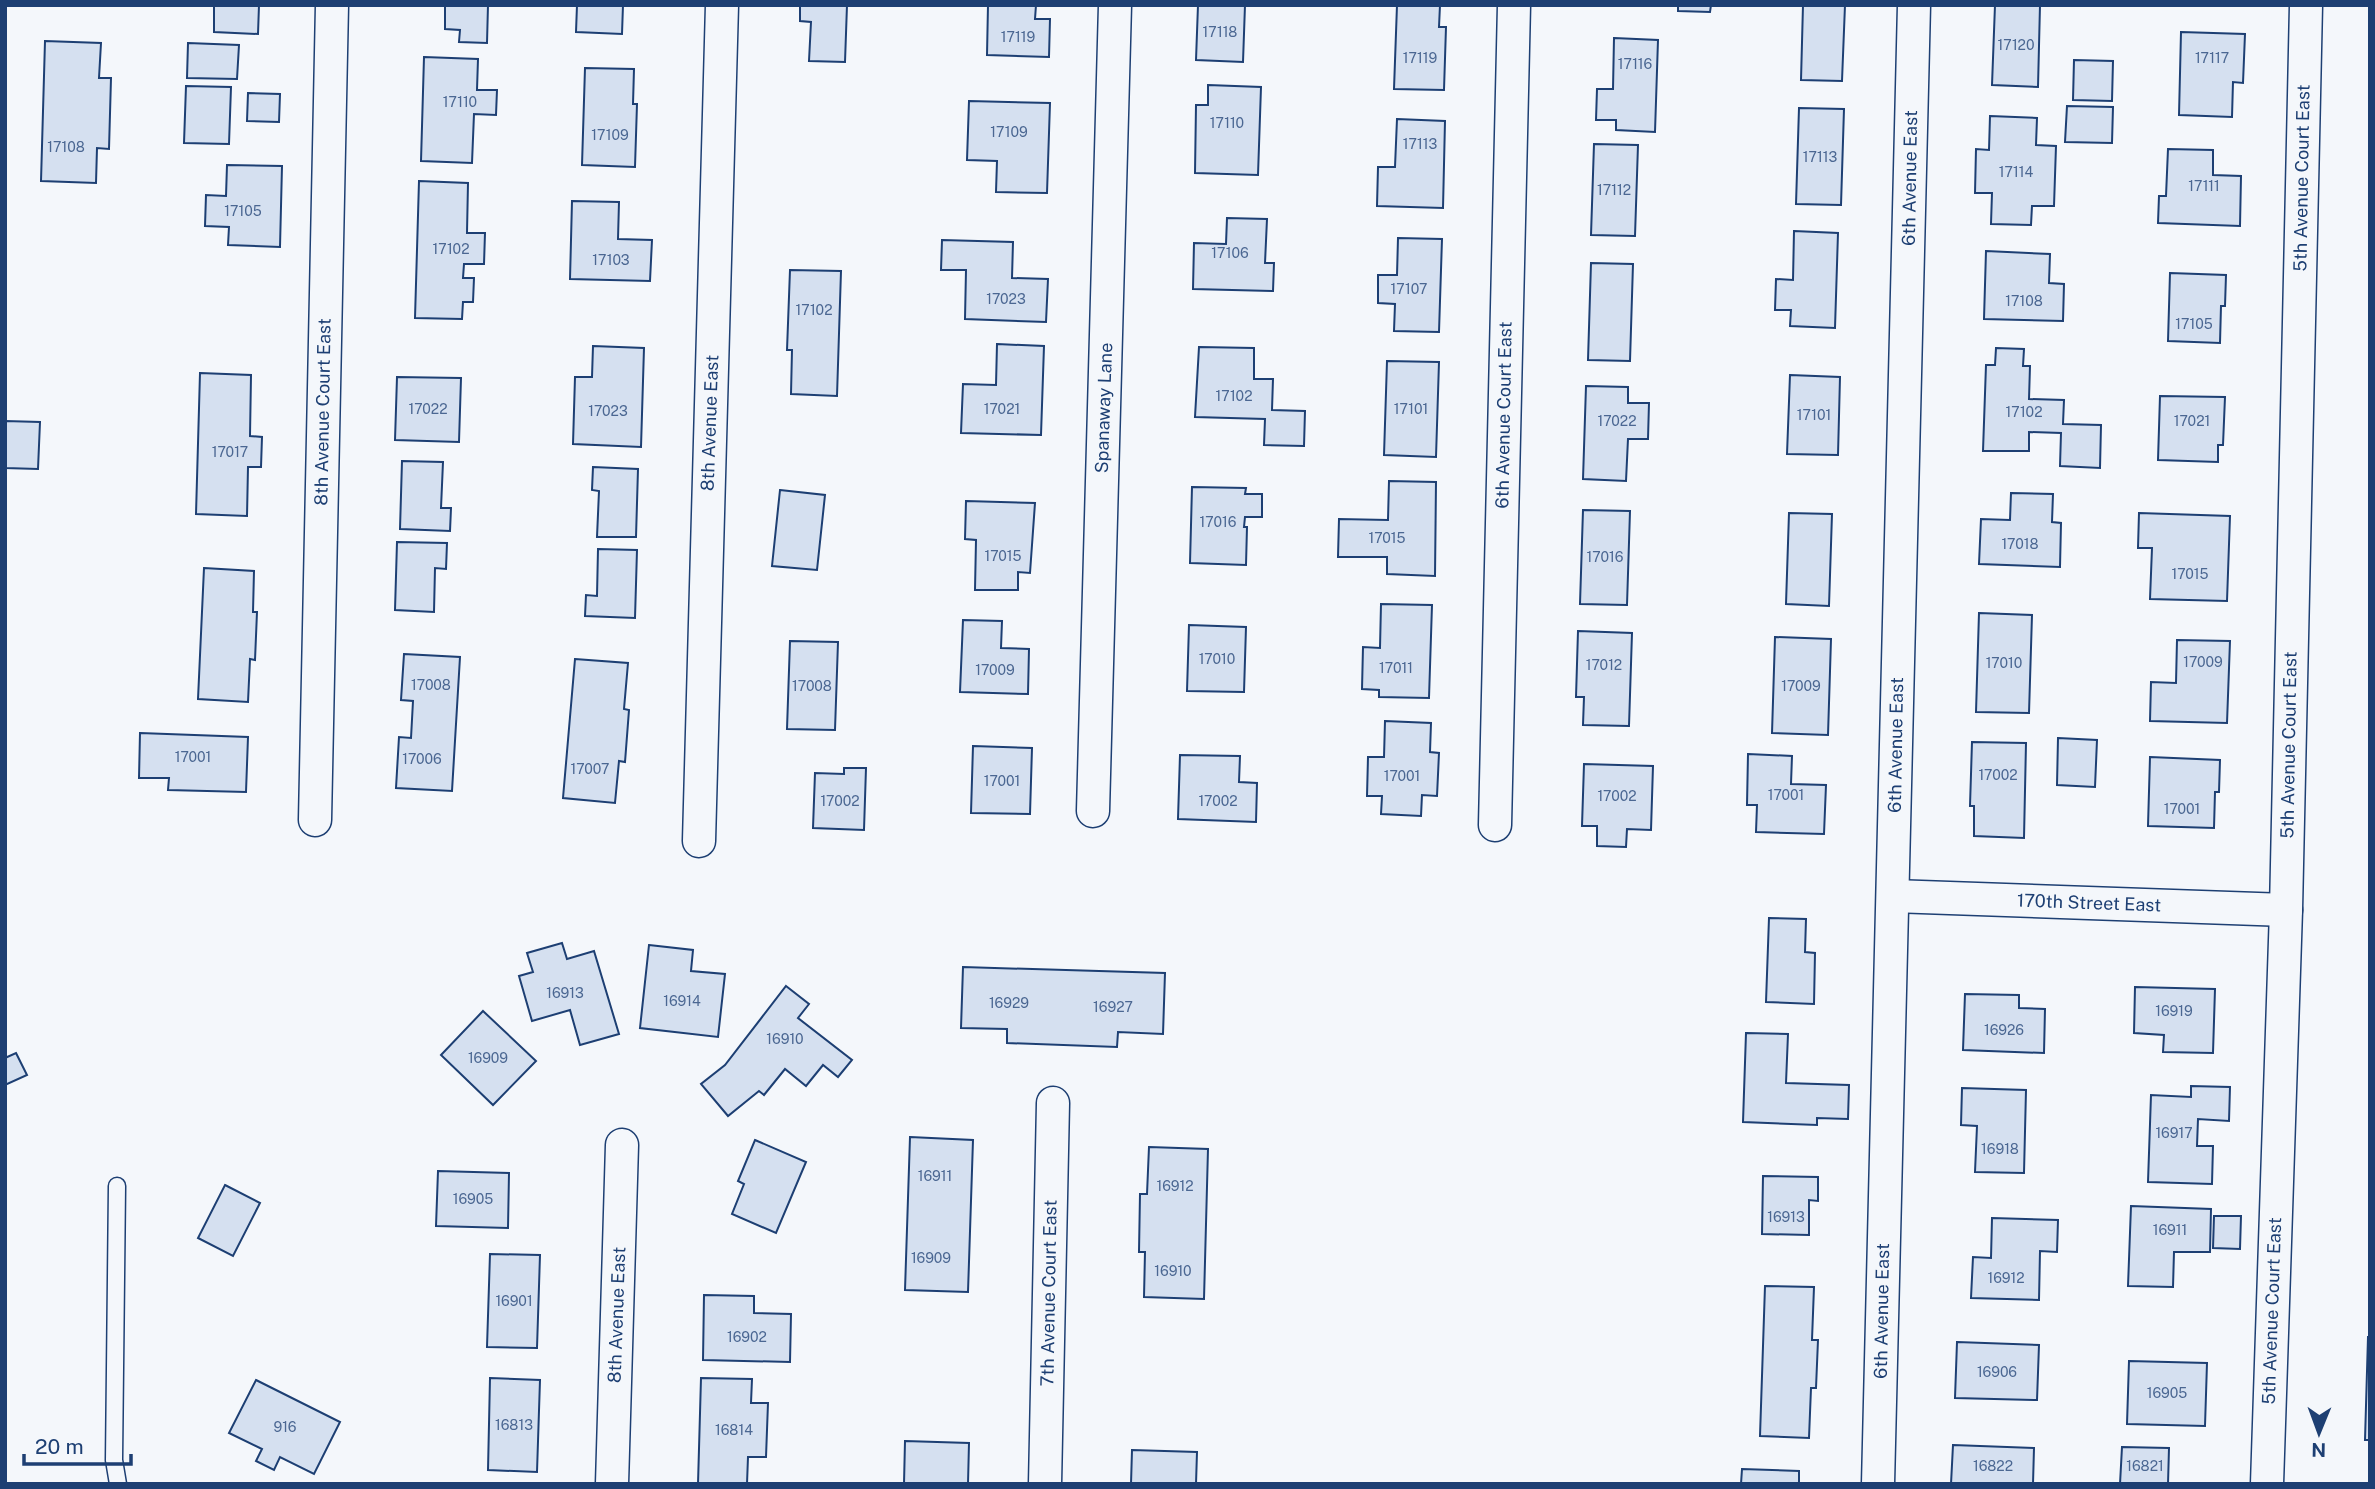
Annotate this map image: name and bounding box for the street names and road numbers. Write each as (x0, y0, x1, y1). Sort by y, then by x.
street label: 5th Avenue Court East (2289, 84, 2314, 272)
street label: 6th Avenue East (1898, 110, 1921, 246)
street label: 8th Avenue Court East (310, 318, 335, 506)
street label: 6th Avenue Court East (1491, 321, 1516, 509)
street label: Spanaway Lane (1091, 342, 1116, 474)
street label: 8th Avenue East (697, 355, 722, 491)
street label: 5th Avenue Court East (2276, 651, 2301, 839)
street label: 6th Avenue East (1884, 677, 1907, 813)
street label: 170th Street East (2017, 889, 2162, 916)
street label: 7th Avenue Court East (1036, 1199, 1061, 1387)
street label: 5th Avenue Court East (2258, 1217, 2285, 1405)
street label: 6th Avenue East (1870, 1243, 1893, 1379)
street label: 8th Avenue East (604, 1247, 629, 1383)

